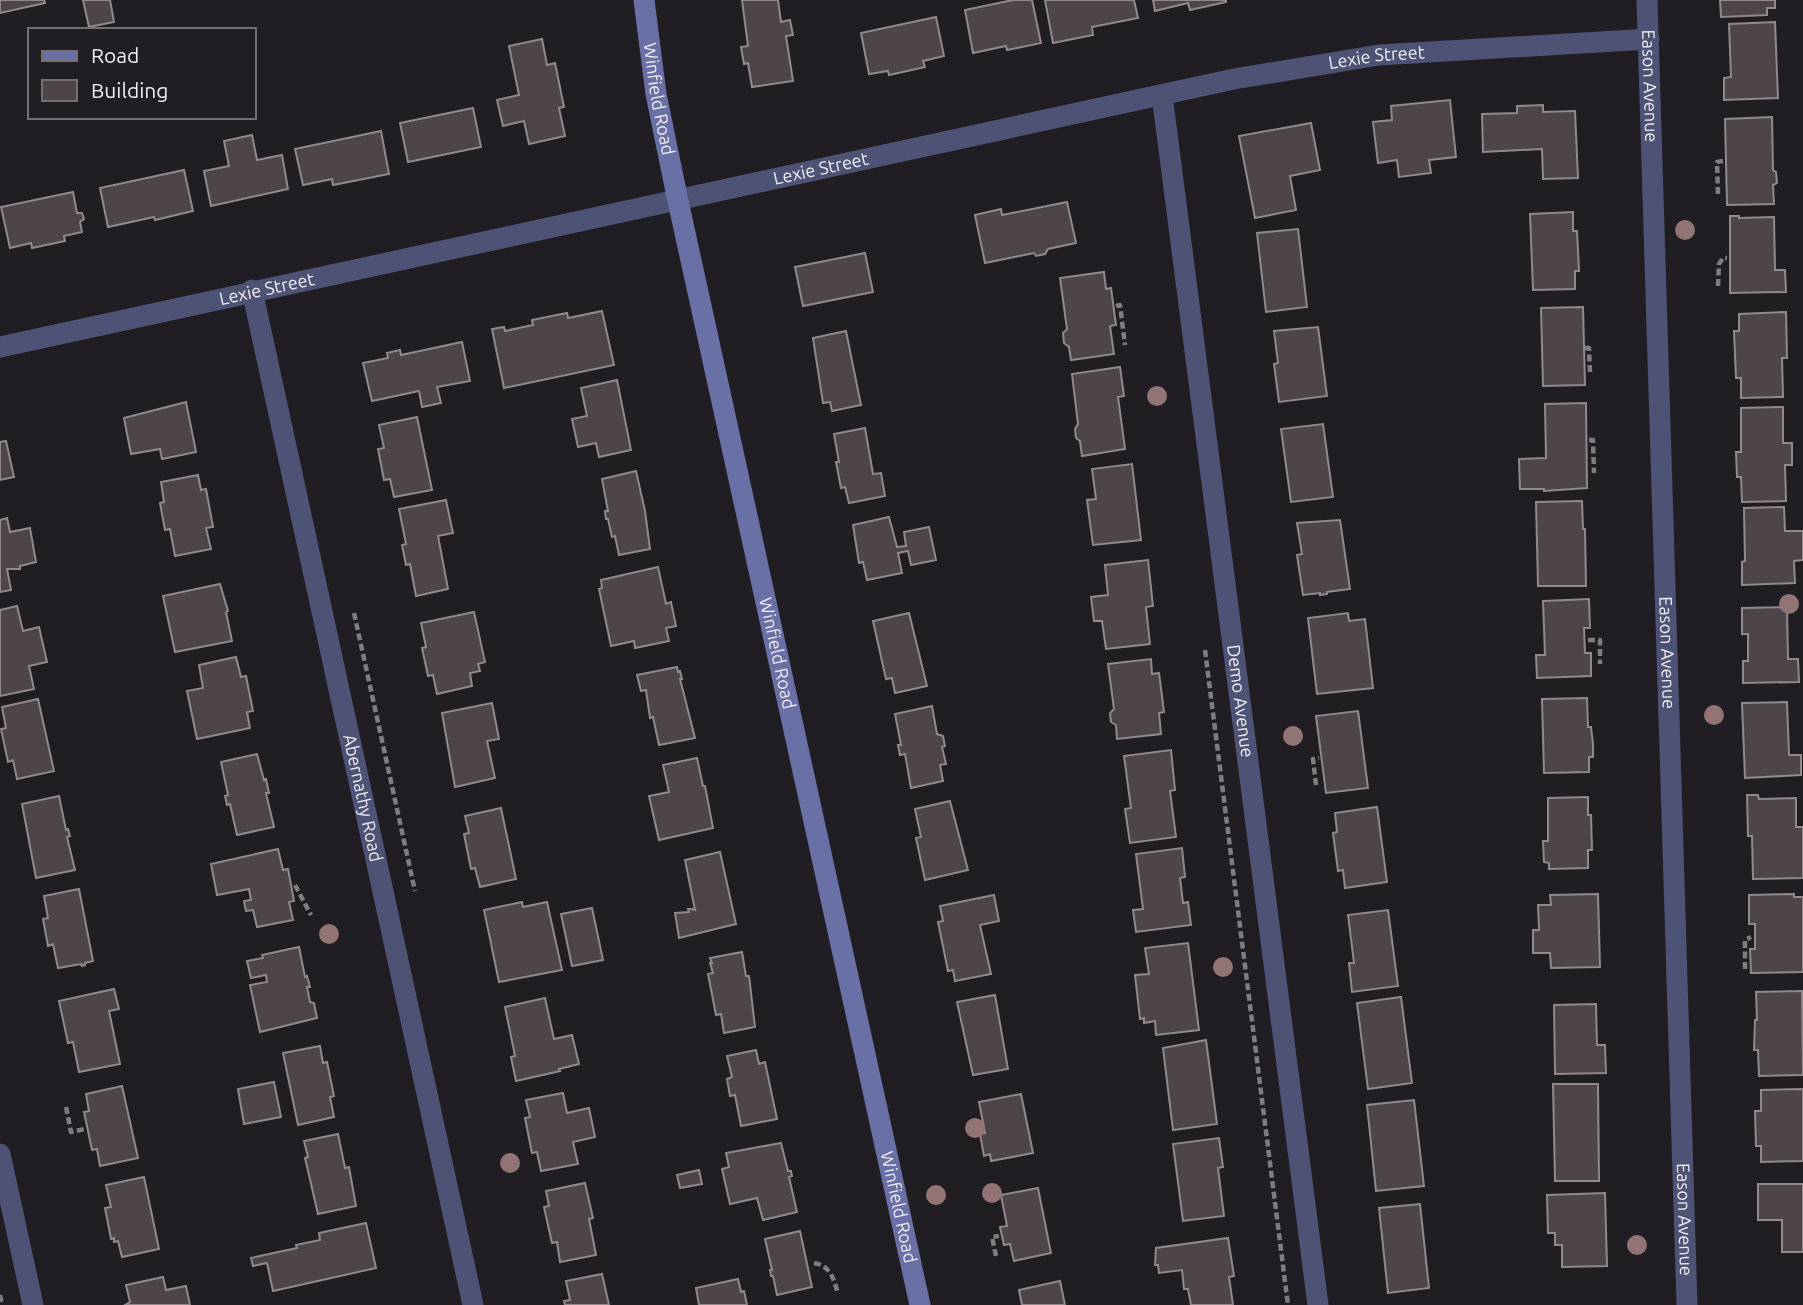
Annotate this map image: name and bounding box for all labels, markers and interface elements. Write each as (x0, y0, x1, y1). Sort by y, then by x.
legend (28, 28, 256, 119)
street label: Eason Avenue (1639, 29, 1662, 143)
street label: Winfield Road (641, 41, 679, 157)
street label: Lexie Street (1327, 41, 1425, 72)
text: Road (91, 43, 139, 67)
text: Building (91, 78, 168, 102)
street label: Lexie Street (771, 148, 870, 188)
street label: Lexie Street (217, 268, 316, 308)
street label: Winfield Road (756, 595, 800, 711)
street label: Eason Avenue (1656, 596, 1680, 709)
street label: Demo Avenue (1224, 643, 1258, 758)
street label: Abernathy Road (340, 732, 387, 864)
street label: Winfield Road (878, 1149, 921, 1265)
street label: Eason Avenue (1674, 1163, 1697, 1276)

